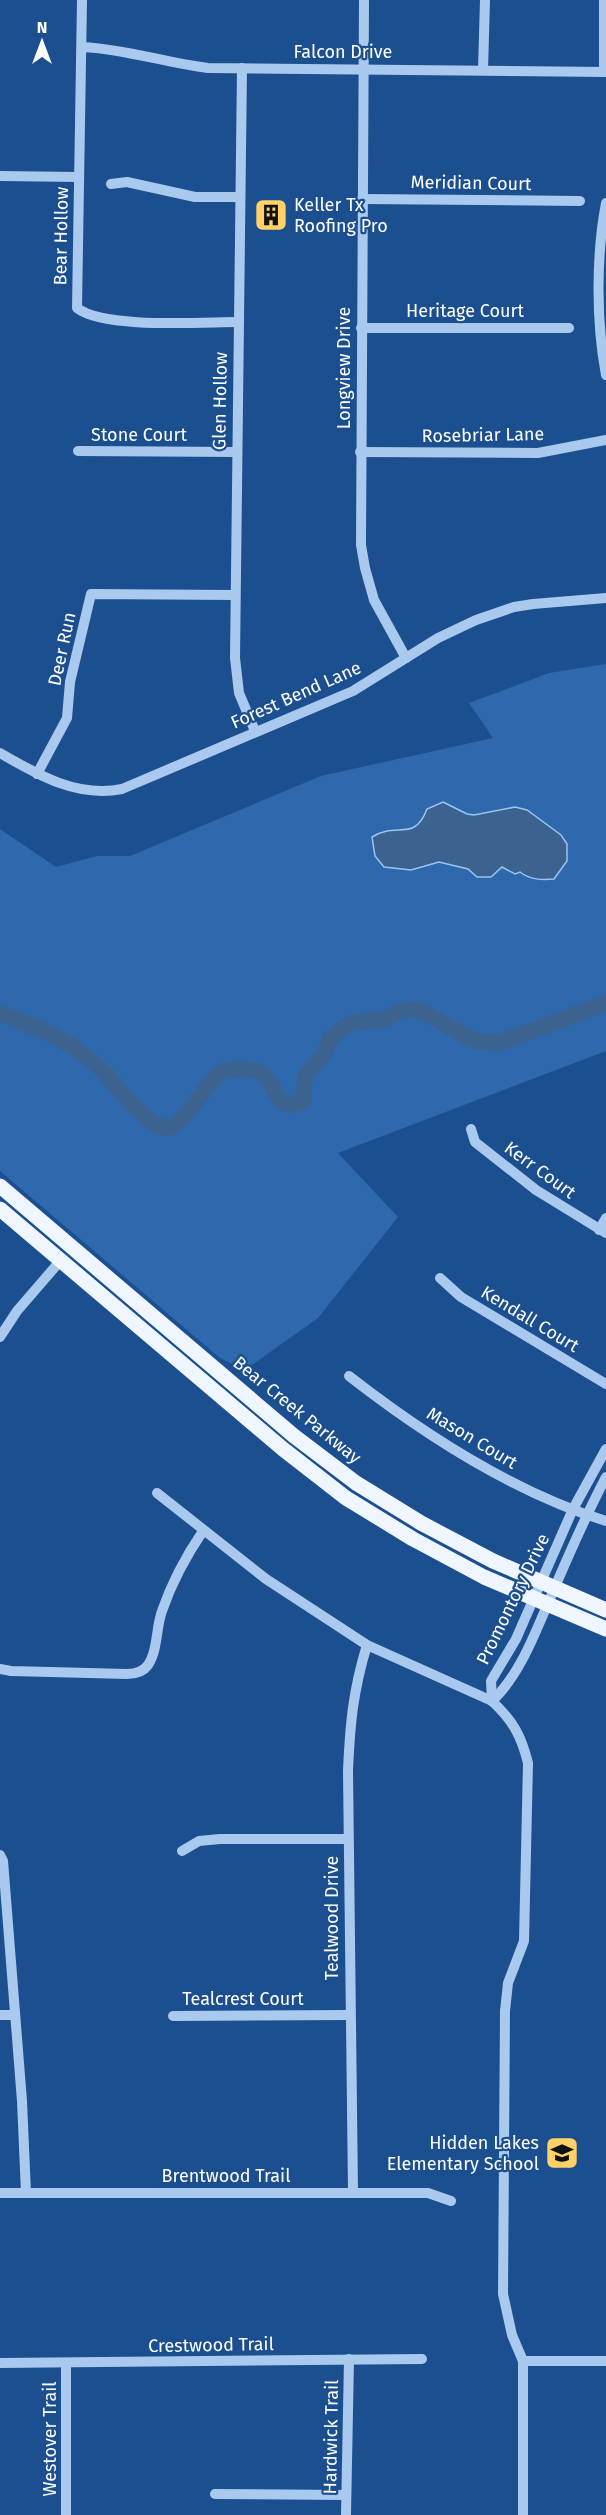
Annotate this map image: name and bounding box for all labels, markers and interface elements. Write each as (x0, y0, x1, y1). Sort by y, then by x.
north arrow (12, 12, 72, 72)
text: N (37, 18, 47, 37)
street label: Falcon Drive (294, 41, 392, 63)
street label: Meridian Court (410, 171, 532, 195)
street label: Bear Hollow (49, 186, 73, 286)
place label: Keller Tx Roofing Pro (294, 194, 388, 237)
building icon: Keller Tx Roofing Pro (253, 197, 289, 233)
street label: Heritage Court (406, 300, 524, 322)
street label: Longview Drive (333, 307, 355, 429)
street label: Glen Hollow (208, 352, 232, 450)
street label: Rosebriar Lane (422, 423, 544, 447)
street label: Stone Court (91, 424, 187, 446)
street label: Deer Run (43, 610, 81, 688)
street label: Forest Bend Lane (227, 656, 365, 734)
street label: Kerr Court (500, 1137, 580, 1204)
street label: Kendall Court (477, 1281, 583, 1357)
street label: Bear Creek Parkway (229, 1352, 366, 1468)
street label: Mason Court (423, 1402, 522, 1474)
street label: Promontory Drive (472, 1530, 554, 1668)
street label: Tealwood Drive (321, 1856, 343, 1980)
street label: Tealcrest Court (182, 1988, 304, 2010)
place label: Hidden Lakes Elementary School (387, 2132, 539, 2175)
school or university icon: Hidden Lakes Elementary School (544, 2135, 580, 2171)
street label: Brentwood Trail (162, 2165, 290, 2187)
street label: Crestwood Trail (148, 2333, 274, 2357)
street label: Hardwick Trail (319, 2379, 343, 2495)
street label: Westover Trail (39, 2381, 61, 2497)

